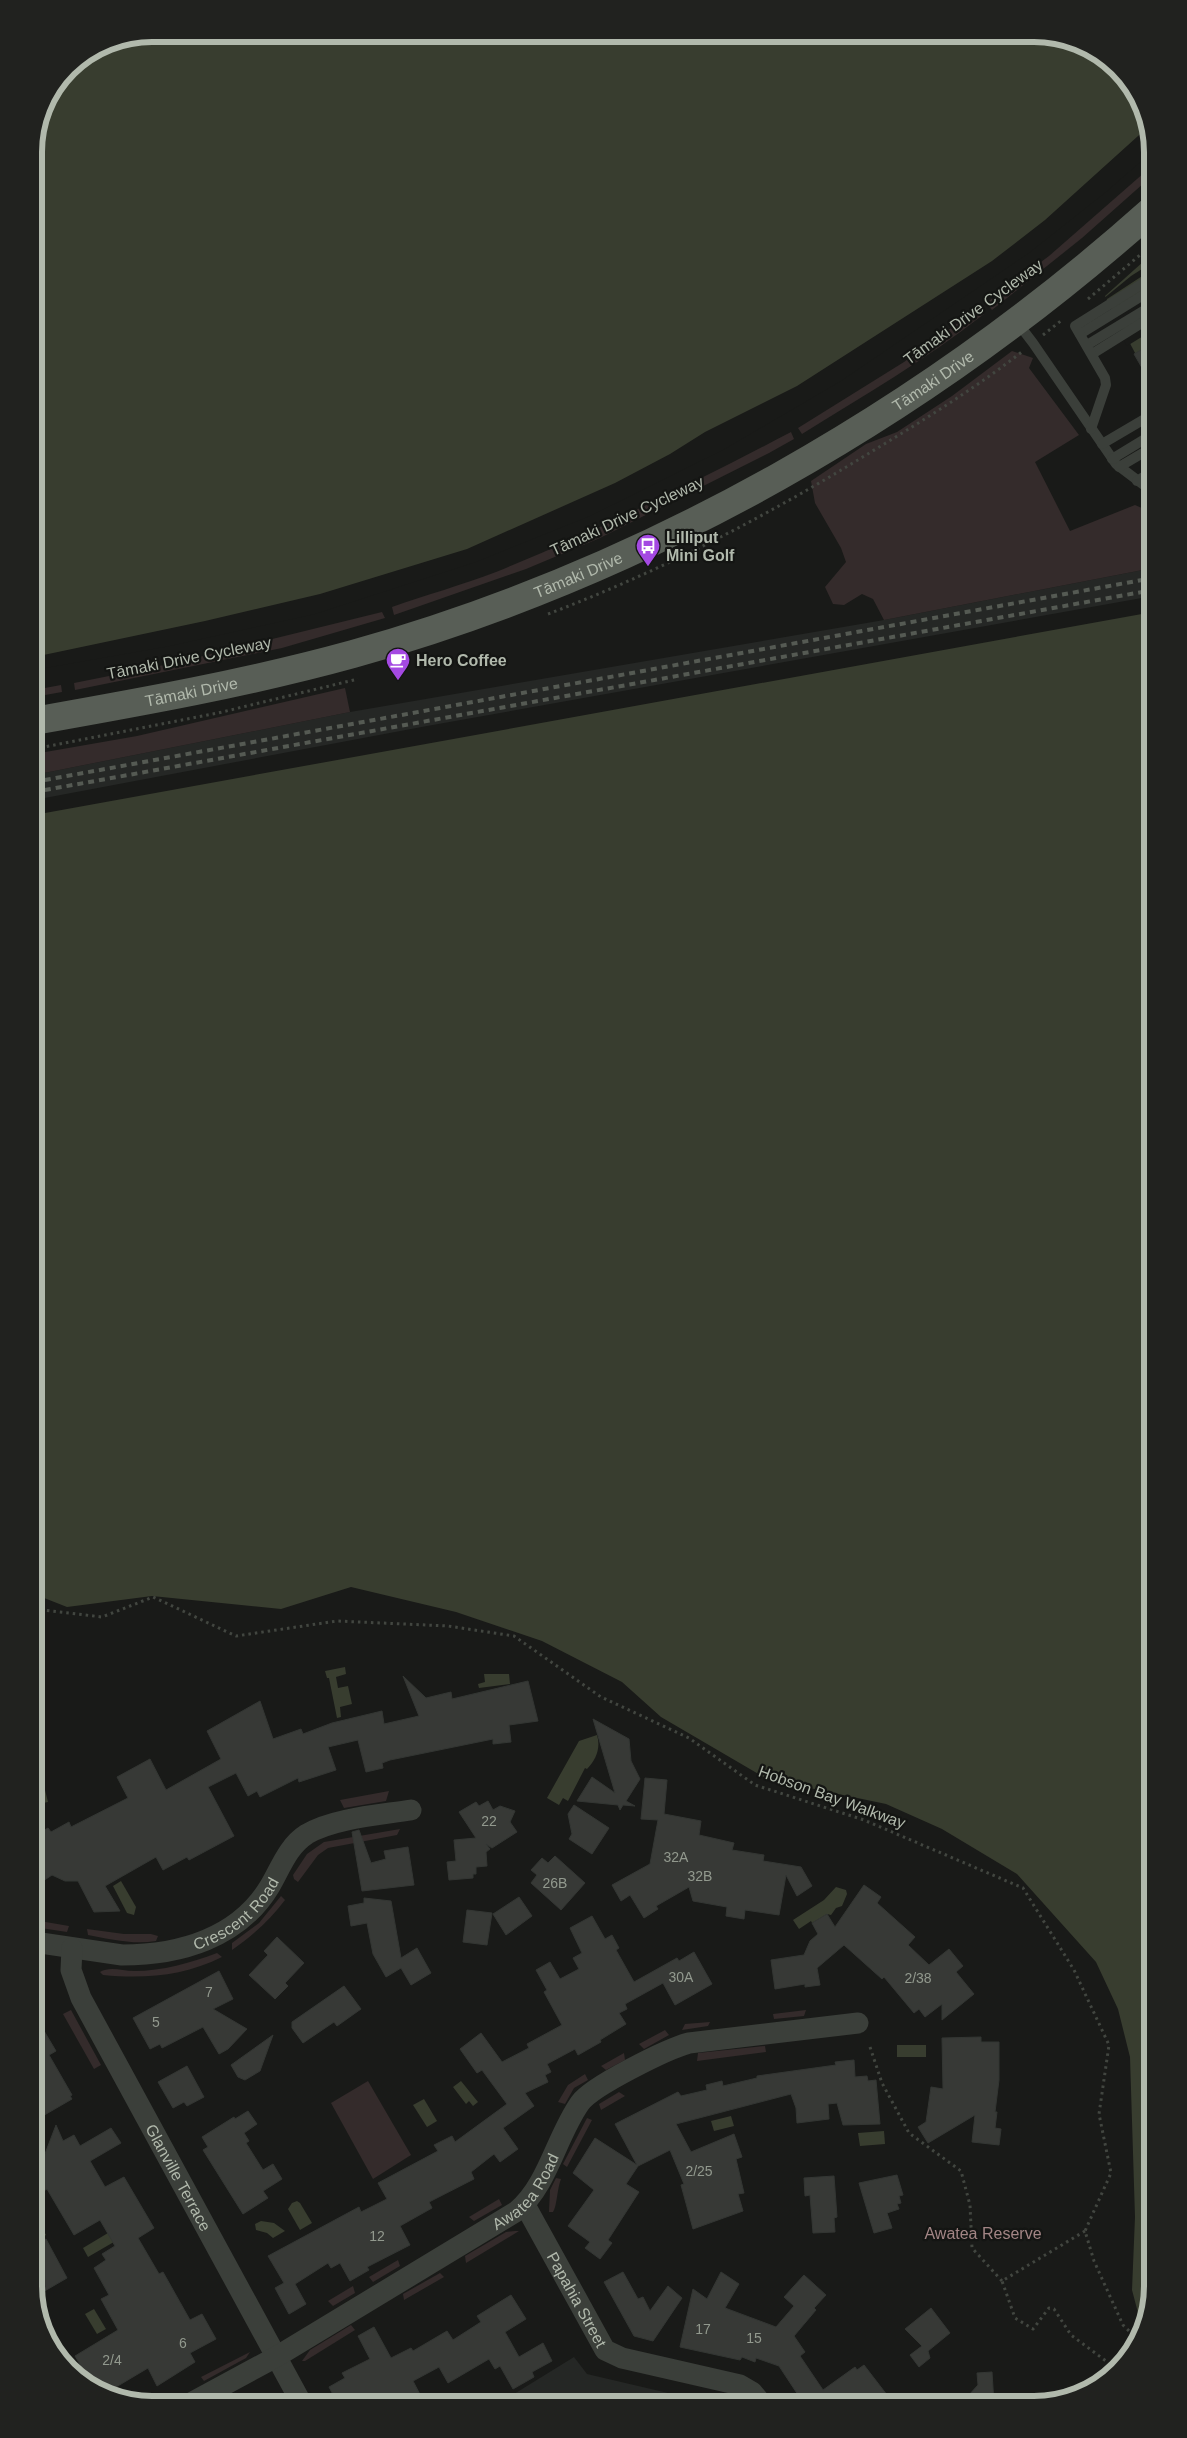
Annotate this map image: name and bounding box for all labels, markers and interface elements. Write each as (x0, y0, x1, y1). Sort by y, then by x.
street label: Tāmaki Drive Cycleway (900, 256, 1046, 368)
street label: Tāmaki Drive (889, 347, 977, 414)
street label: Tāmaki Drive Cycleway (548, 473, 706, 559)
place label: Lilliput Mini Golf (666, 529, 735, 564)
bus stop icon: Lilliput Mini Golf (635, 533, 661, 567)
street label: Tāmaki Drive (532, 548, 625, 601)
street label: Tāmaki Drive Cycleway (105, 634, 273, 682)
cafe icon: Hero Coffee (385, 647, 411, 681)
place label: Hero Coffee (416, 652, 507, 669)
street label: Tāmaki Drive (143, 674, 239, 709)
street label: Hobson Bay Walkway (756, 1763, 908, 1831)
house number: 22 (481, 1813, 497, 1829)
house number: 32A (664, 1849, 689, 1865)
house number: 32B (688, 1868, 712, 1884)
street label: Crescent Road (191, 1875, 282, 1953)
house number: 26B (543, 1875, 567, 1891)
house number: 30A (669, 1969, 694, 1985)
house number: 2/38 (904, 1970, 932, 1986)
house number: 7 (205, 1984, 213, 2000)
house number: 5 (152, 2014, 160, 2030)
street label: Glanville Terrace (143, 2121, 215, 2234)
street label: Awatea Road (489, 2151, 562, 2233)
house number: 2/25 (685, 2163, 713, 2179)
park label: Awatea Reserve (924, 2225, 1042, 2242)
house number: 12 (369, 2228, 385, 2244)
street label: Papahia Street (544, 2249, 610, 2351)
house number: 17 (695, 2321, 711, 2337)
house number: 15 (746, 2330, 762, 2346)
house number: 6 (179, 2335, 187, 2351)
house number: 2/4 (102, 2352, 122, 2368)

